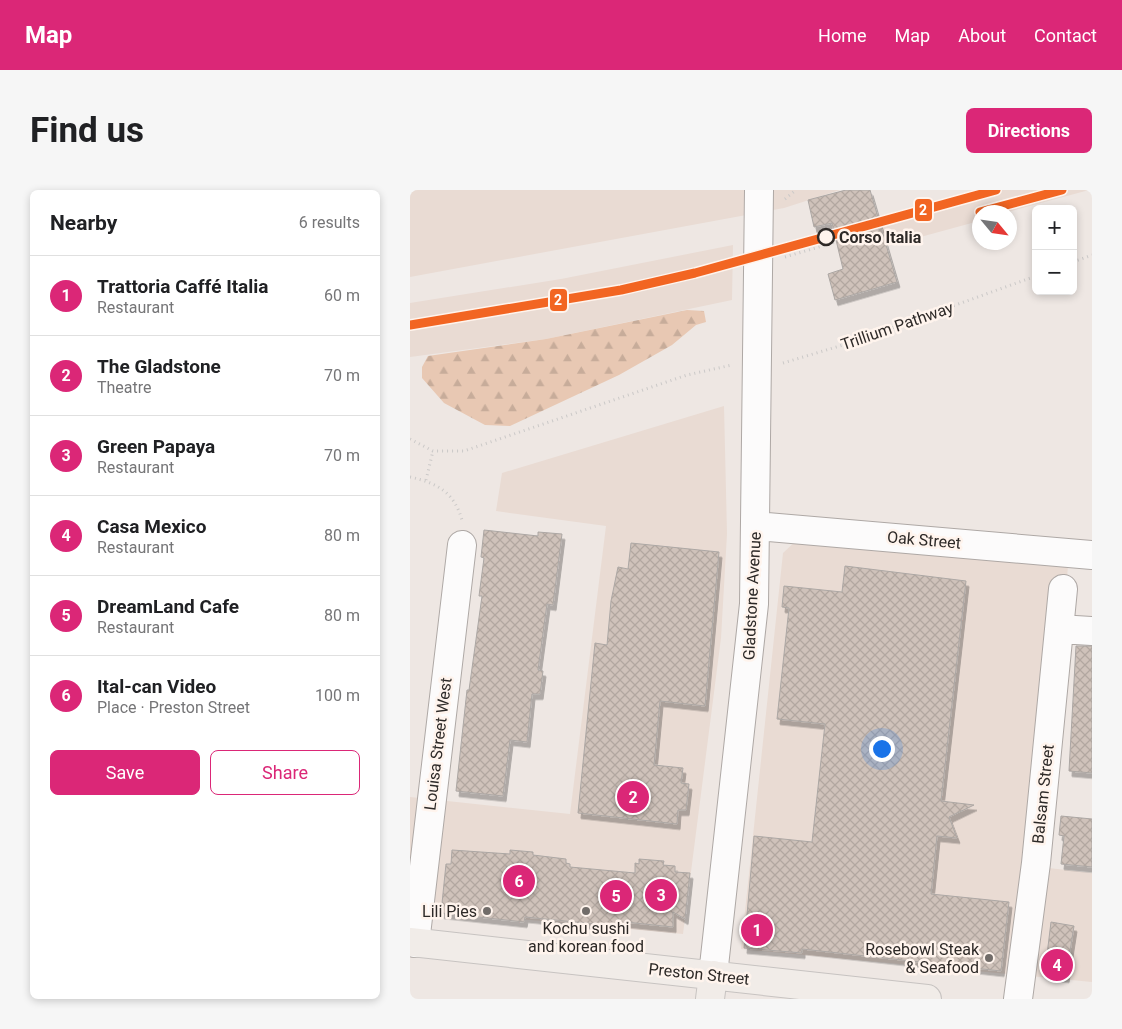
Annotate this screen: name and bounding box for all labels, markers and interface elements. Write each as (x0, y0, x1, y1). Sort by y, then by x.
text: Map (25, 21, 72, 49)
text: Home (818, 25, 867, 46)
text: Map (895, 25, 930, 46)
text: About (958, 25, 1006, 46)
text: Contact (1034, 25, 1097, 46)
button: Directions (966, 108, 1092, 153)
text: Find us (30, 110, 144, 151)
line badge: 2 (914, 198, 933, 222)
text: 2 (919, 202, 927, 218)
north arrow (972, 205, 1017, 250)
map controls (1032, 205, 1077, 295)
button: + (1032, 205, 1077, 250)
text: Nearby (50, 211, 117, 235)
text: 6 results (299, 213, 360, 232)
marker: Corso Italia (817, 228, 835, 246)
place label: Corso Italia (839, 228, 922, 247)
button: − (1032, 250, 1077, 295)
text: Trattoria Caffé Italia (97, 275, 269, 298)
text: 1 (61, 286, 71, 305)
text: 60 m (324, 286, 360, 305)
line badge: 2 (549, 288, 568, 312)
text: 2 (554, 292, 562, 308)
text: Restaurant (97, 298, 174, 317)
street label: Trillium Pathway (838, 298, 956, 354)
text: The Gladstone (97, 355, 221, 378)
text: 2 (61, 366, 71, 385)
text: 70 m (324, 366, 360, 385)
text: Theatre (97, 378, 152, 397)
text: Green Papaya (97, 435, 215, 458)
text: 3 (61, 446, 71, 465)
text: 70 m (324, 446, 360, 465)
text: Restaurant (97, 458, 174, 477)
text: Casa Mexico (97, 515, 206, 538)
text: 4 (61, 526, 71, 545)
text: 80 m (324, 526, 360, 545)
street label: Oak Street (886, 527, 962, 553)
street label: Gladstone Avenue (739, 531, 765, 661)
text: Restaurant (97, 538, 174, 557)
text: DreamLand Cafe (97, 595, 239, 618)
text: 5 (61, 606, 71, 625)
text: 80 m (324, 606, 360, 625)
text: Restaurant (97, 618, 174, 637)
text: Ital-can Video (97, 675, 216, 698)
street label: Louisa Street West (420, 677, 456, 811)
text: 6 (61, 686, 71, 705)
text: 100 m (315, 686, 360, 705)
text: Place · Preston Street (97, 698, 250, 717)
your location (869, 736, 895, 762)
street label: Balsam Street (1028, 743, 1058, 845)
button: Save (50, 750, 200, 795)
button: Share (210, 750, 360, 795)
pin: 2 (617, 778, 649, 816)
pin: 6 (503, 862, 535, 900)
pin: 3 (645, 876, 677, 914)
pin: 5 (600, 877, 632, 915)
place label: Lili Pies (422, 902, 477, 921)
marker: Lili Pies (481, 905, 493, 917)
marker: Kochu sushi and korean food (580, 905, 592, 917)
pin: 1 (741, 911, 773, 949)
place label: Kochu sushi and korean food (528, 919, 644, 956)
place label: Rosebowl Steak & Seafood (865, 940, 980, 977)
pin: 4 (1041, 946, 1073, 984)
marker: Rosebowl Steak & Seafood (983, 952, 995, 964)
street label: Preston Street (648, 959, 750, 989)

